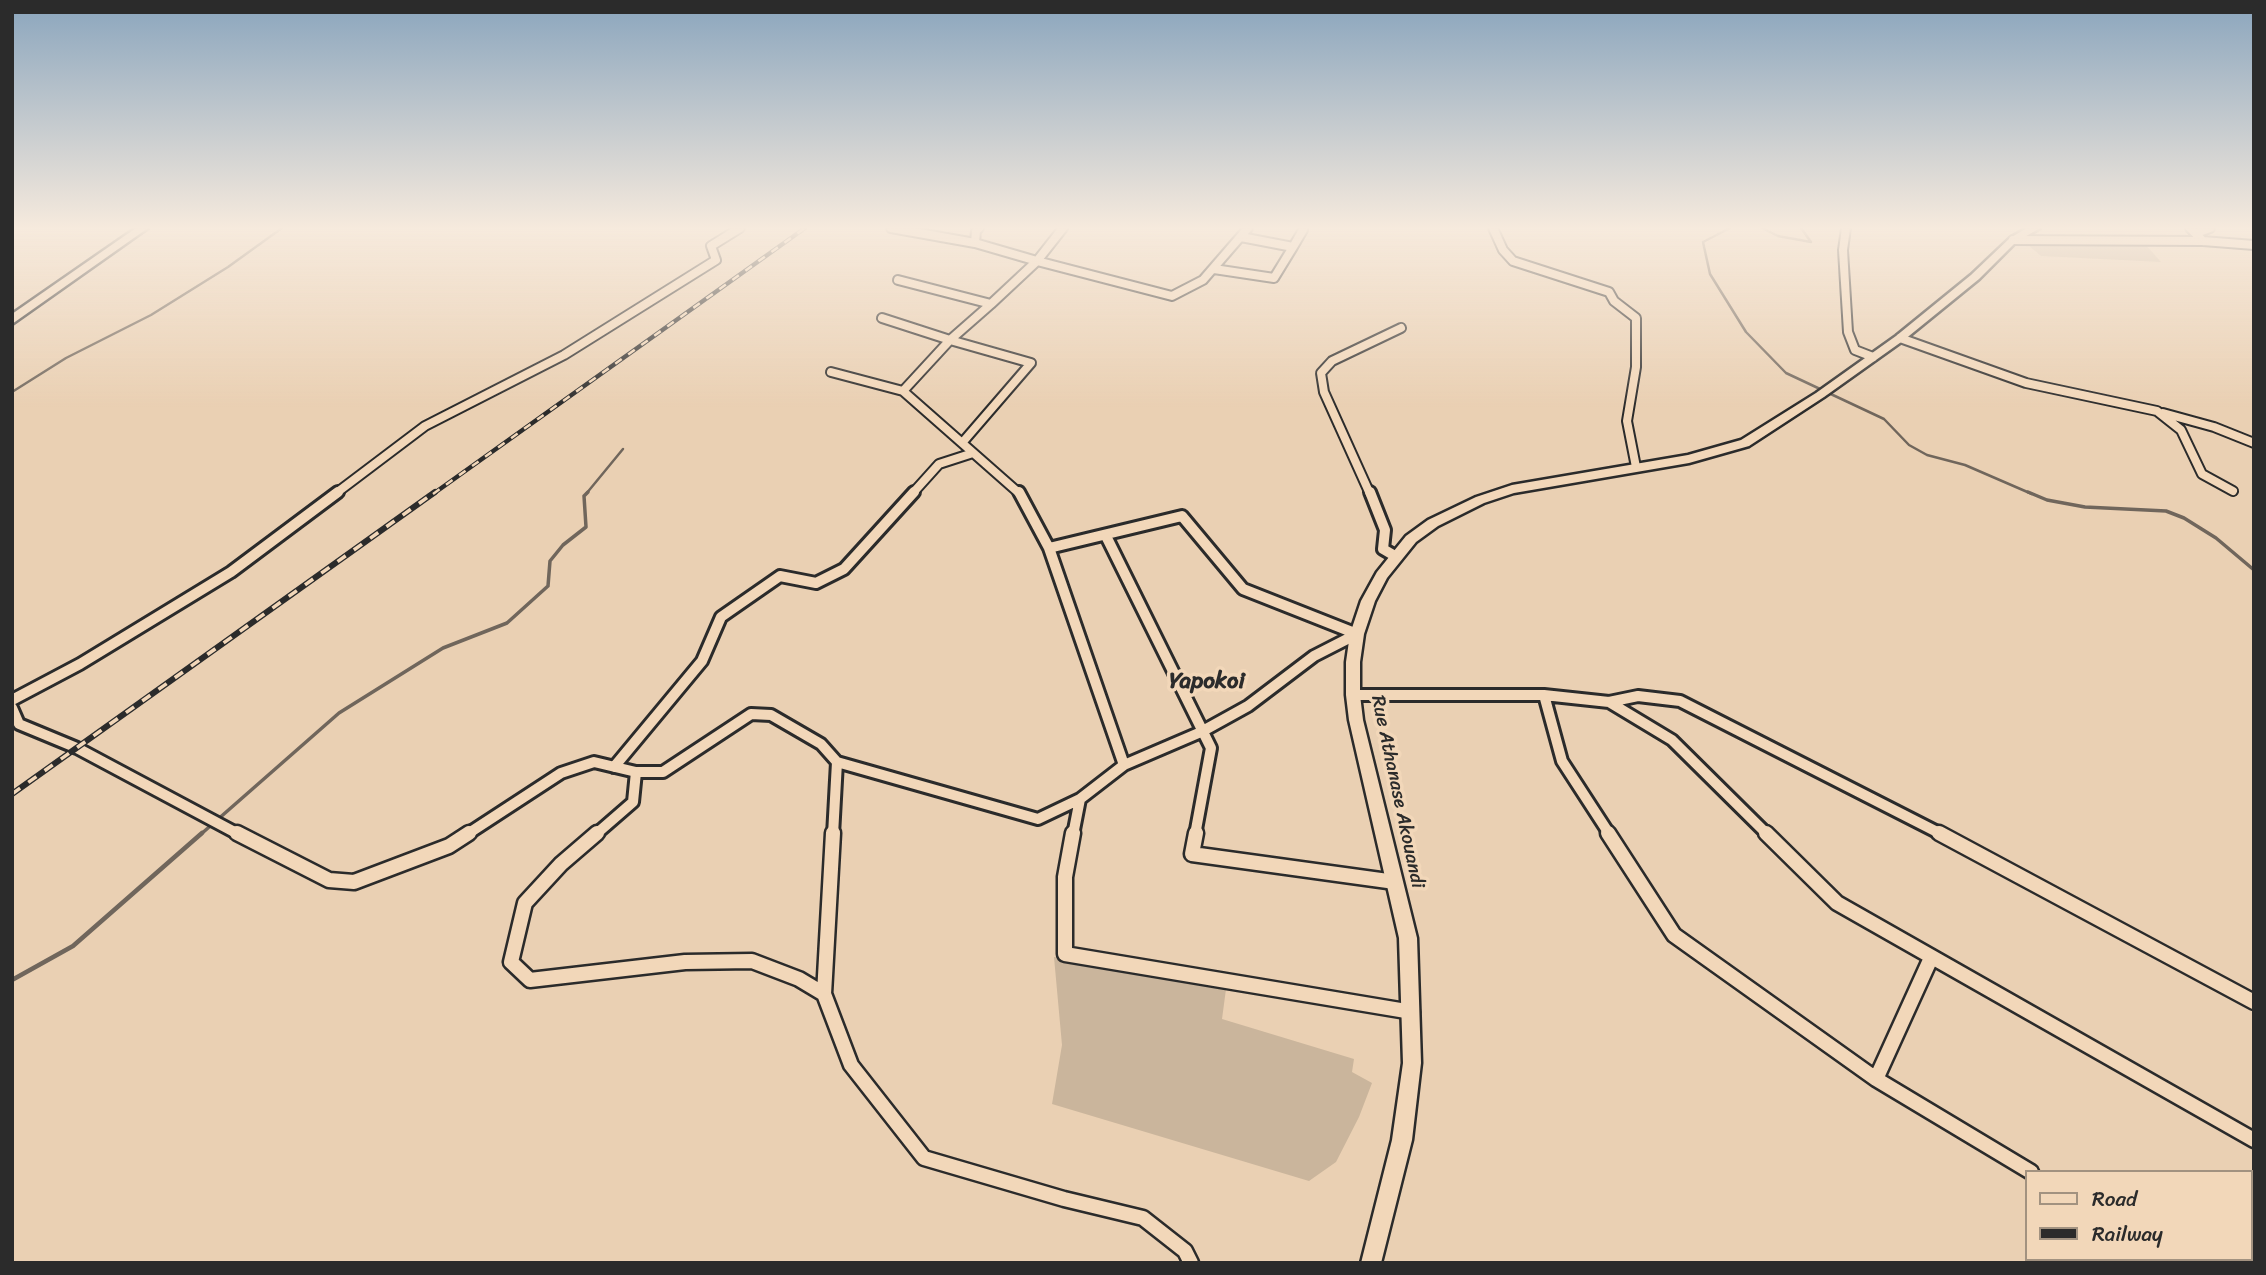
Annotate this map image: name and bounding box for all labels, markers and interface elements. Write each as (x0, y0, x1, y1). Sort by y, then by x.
district label: Yapokoi (1169, 668, 1245, 696)
street label: Rue Athanase Akouandi (1365, 693, 1429, 891)
legend (2024, 1170, 2252, 1261)
text: Road (2092, 1180, 2137, 1218)
text: Railway (2092, 1215, 2163, 1253)

